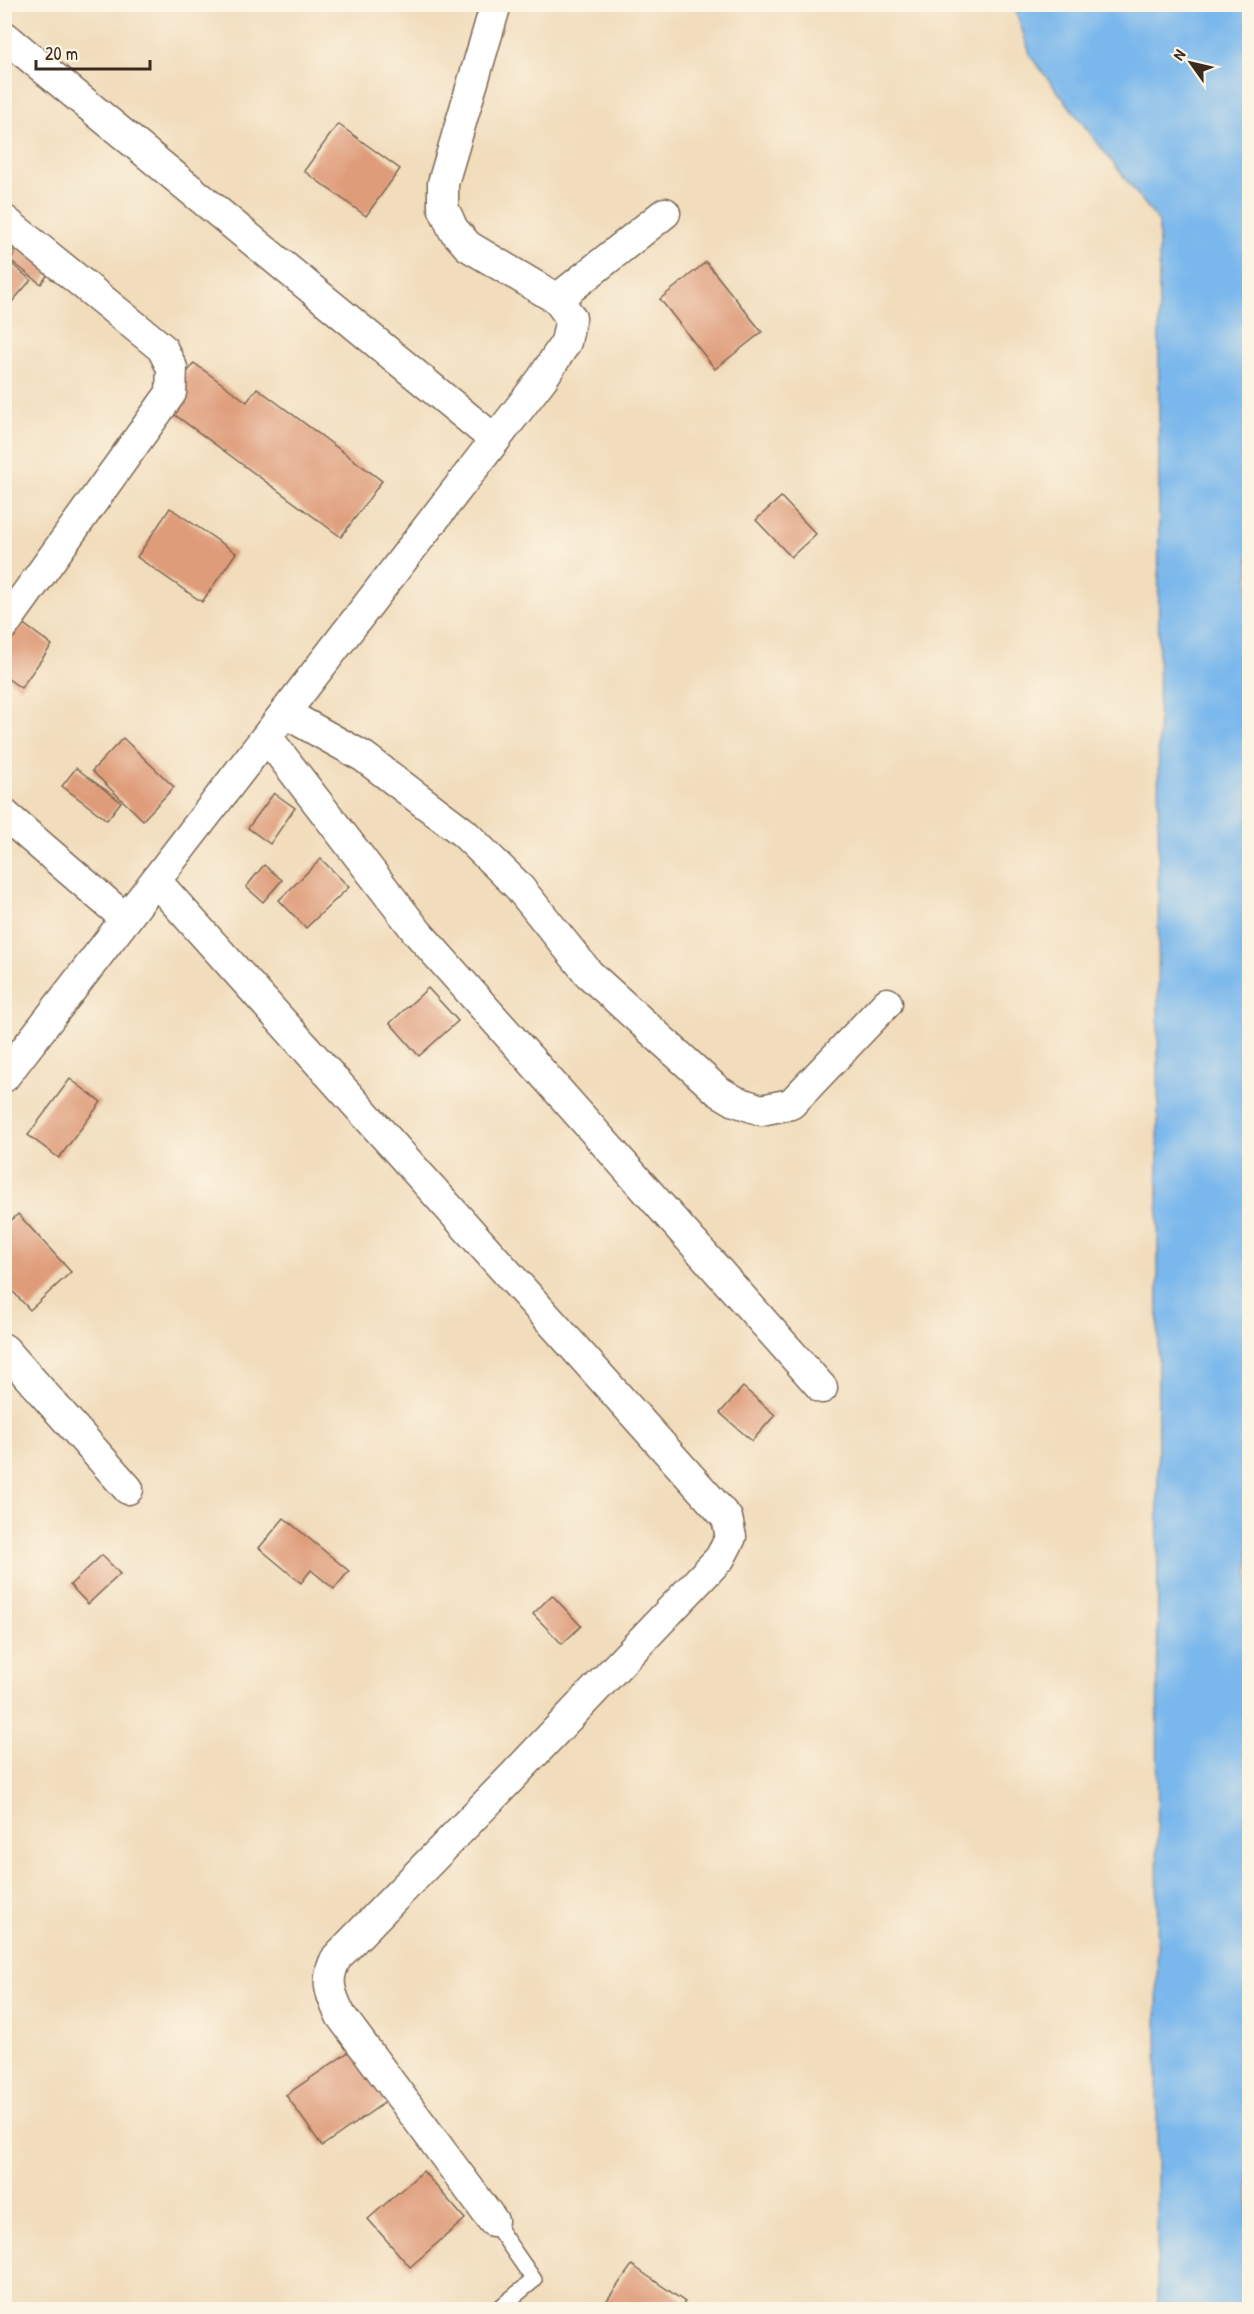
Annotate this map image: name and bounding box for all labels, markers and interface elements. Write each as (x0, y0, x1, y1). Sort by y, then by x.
scale bar (36, 33, 150, 71)
north arrow (1161, 33, 1221, 93)
text: 20 m (45, 41, 78, 66)
text: N (1167, 45, 1190, 64)

